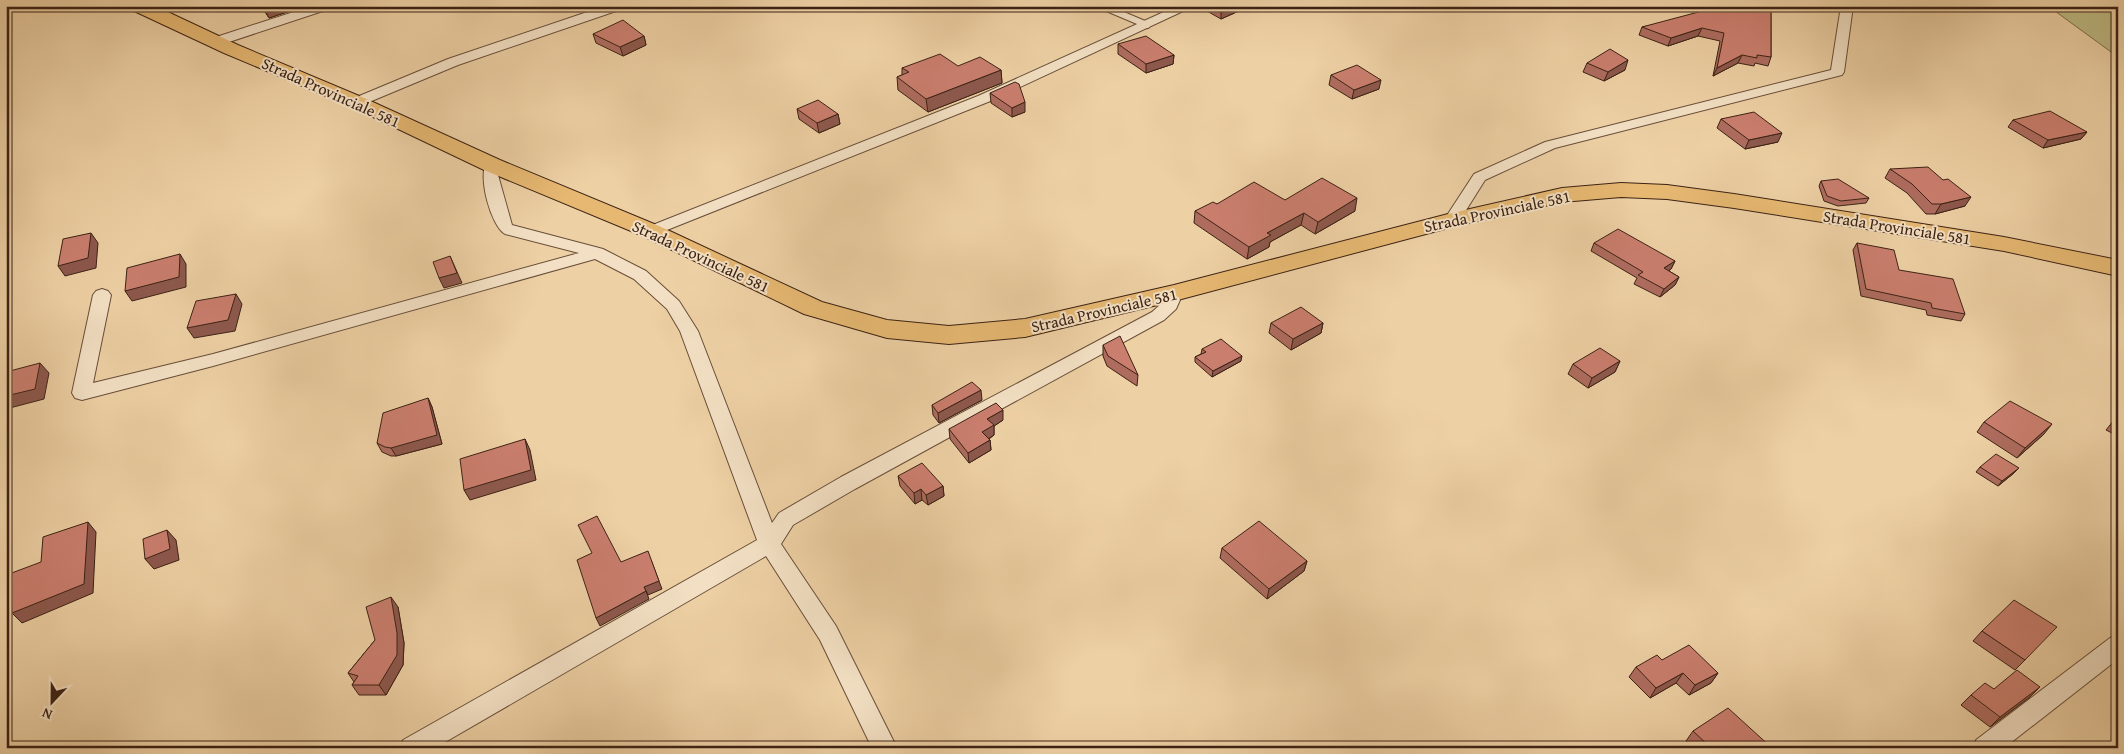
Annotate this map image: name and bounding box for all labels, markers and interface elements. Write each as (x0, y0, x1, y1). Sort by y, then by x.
street label: Strada Provinciale 581 (258, 51, 404, 133)
street label: Strada Provinciale 581 (1422, 184, 1572, 238)
street label: Strada Provinciale 581 (1821, 203, 1973, 251)
street label: Strada Provinciale 581 (628, 214, 774, 298)
street label: Strada Provinciale 581 (1029, 282, 1179, 338)
north arrow (28, 676, 78, 726)
text: N (38, 703, 55, 725)

